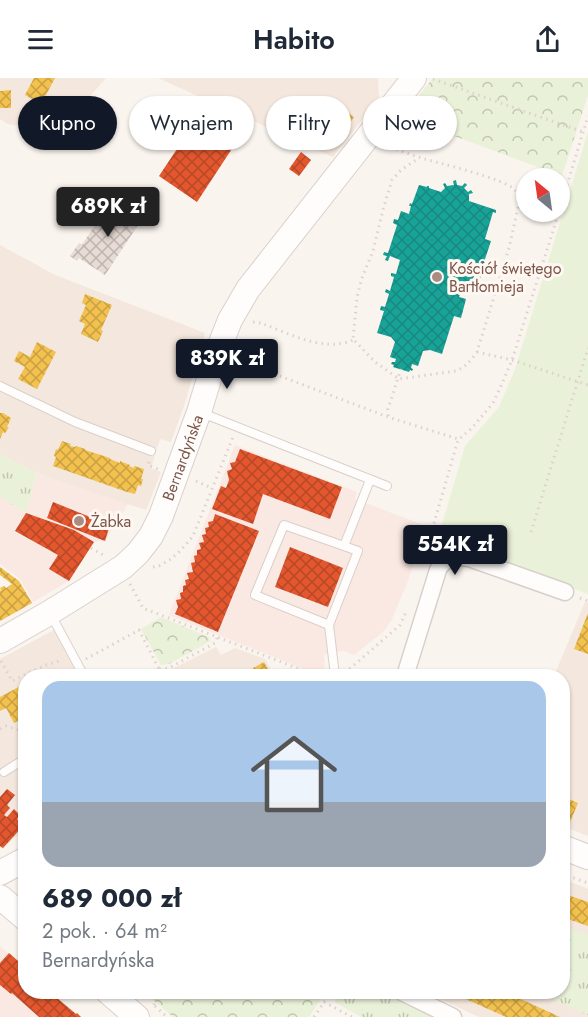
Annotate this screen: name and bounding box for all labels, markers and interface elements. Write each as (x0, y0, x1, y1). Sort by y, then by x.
text: Habito (253, 20, 335, 59)
icon: menu (24, 23, 57, 56)
icon: share (531, 23, 564, 56)
chip: Kupno (18, 96, 117, 150)
chip: Wynajem (129, 96, 254, 150)
chip: Filtry (266, 96, 351, 150)
chip: Nowe (363, 96, 457, 150)
north arrow (516, 168, 570, 222)
map controls (516, 168, 570, 222)
pin: 689K zł (53, 187, 163, 238)
text: 689K zł (70, 192, 146, 221)
place label: Kościół świętego Bartłomieja (449, 257, 562, 298)
marker: Kościół świętego Bartłomieja (430, 270, 444, 284)
pin: 839K zł (172, 339, 282, 390)
text: 839K zł (190, 344, 264, 373)
street label: Bernardyńska (156, 411, 209, 504)
place label: Żabka (91, 510, 131, 533)
marker: Żabka (72, 514, 86, 528)
pin: 554K zł (400, 525, 510, 576)
text: 554K zł (417, 530, 493, 559)
icon: home (240, 720, 348, 828)
text: 689 000 zł (42, 879, 181, 917)
text: 2 pok. · 64 m² (42, 917, 167, 946)
text: Bernardyńska (42, 946, 154, 975)

